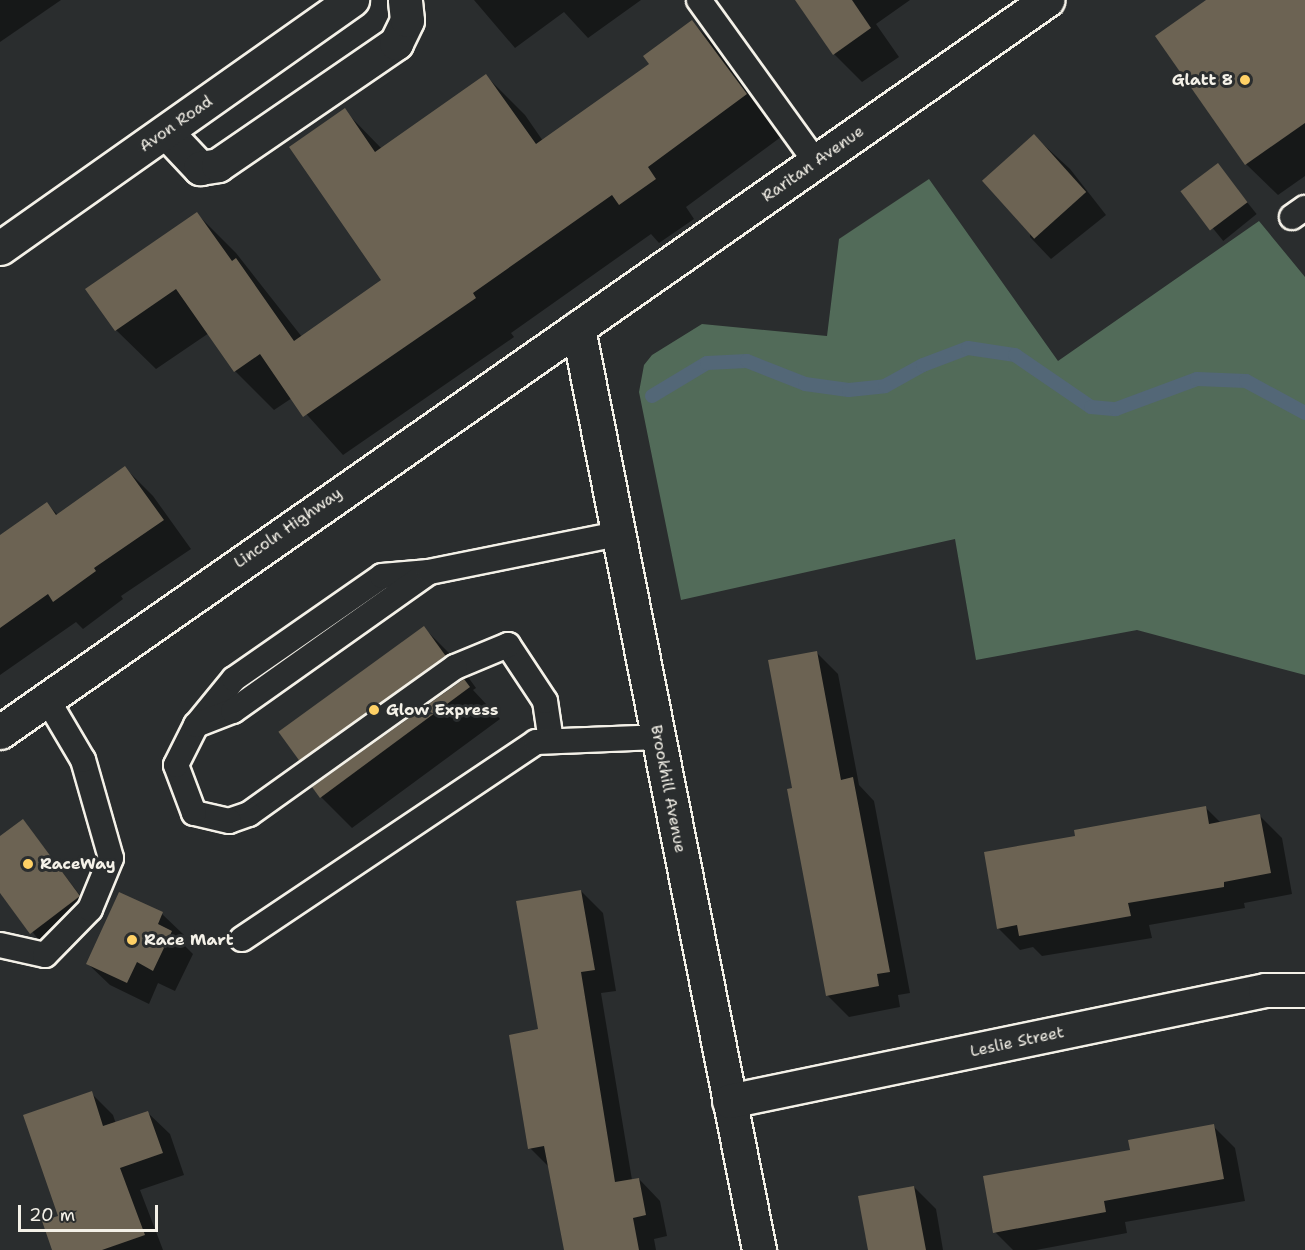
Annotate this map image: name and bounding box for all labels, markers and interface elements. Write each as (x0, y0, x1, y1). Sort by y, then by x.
place label: Glatt 8 (1172, 70, 1233, 90)
marker: Glatt 8 (1238, 73, 1252, 87)
street label: Avon Road (136, 92, 216, 156)
street label: Raritan Avenue (758, 122, 868, 206)
street label: Lincoln Highway (230, 484, 346, 572)
place label: Glow Express (386, 700, 498, 720)
marker: Glow Express (367, 703, 381, 717)
street label: Brookhill Avenue (646, 723, 690, 855)
place label: RaceWay (40, 854, 116, 874)
marker: RaceWay (21, 857, 35, 871)
place label: Race Mart (144, 930, 234, 950)
marker: Race Mart (125, 933, 139, 947)
street label: Leslie Street (968, 1023, 1066, 1061)
scale bar (21, 1193, 160, 1231)
text: 20 m (29, 1203, 75, 1227)

